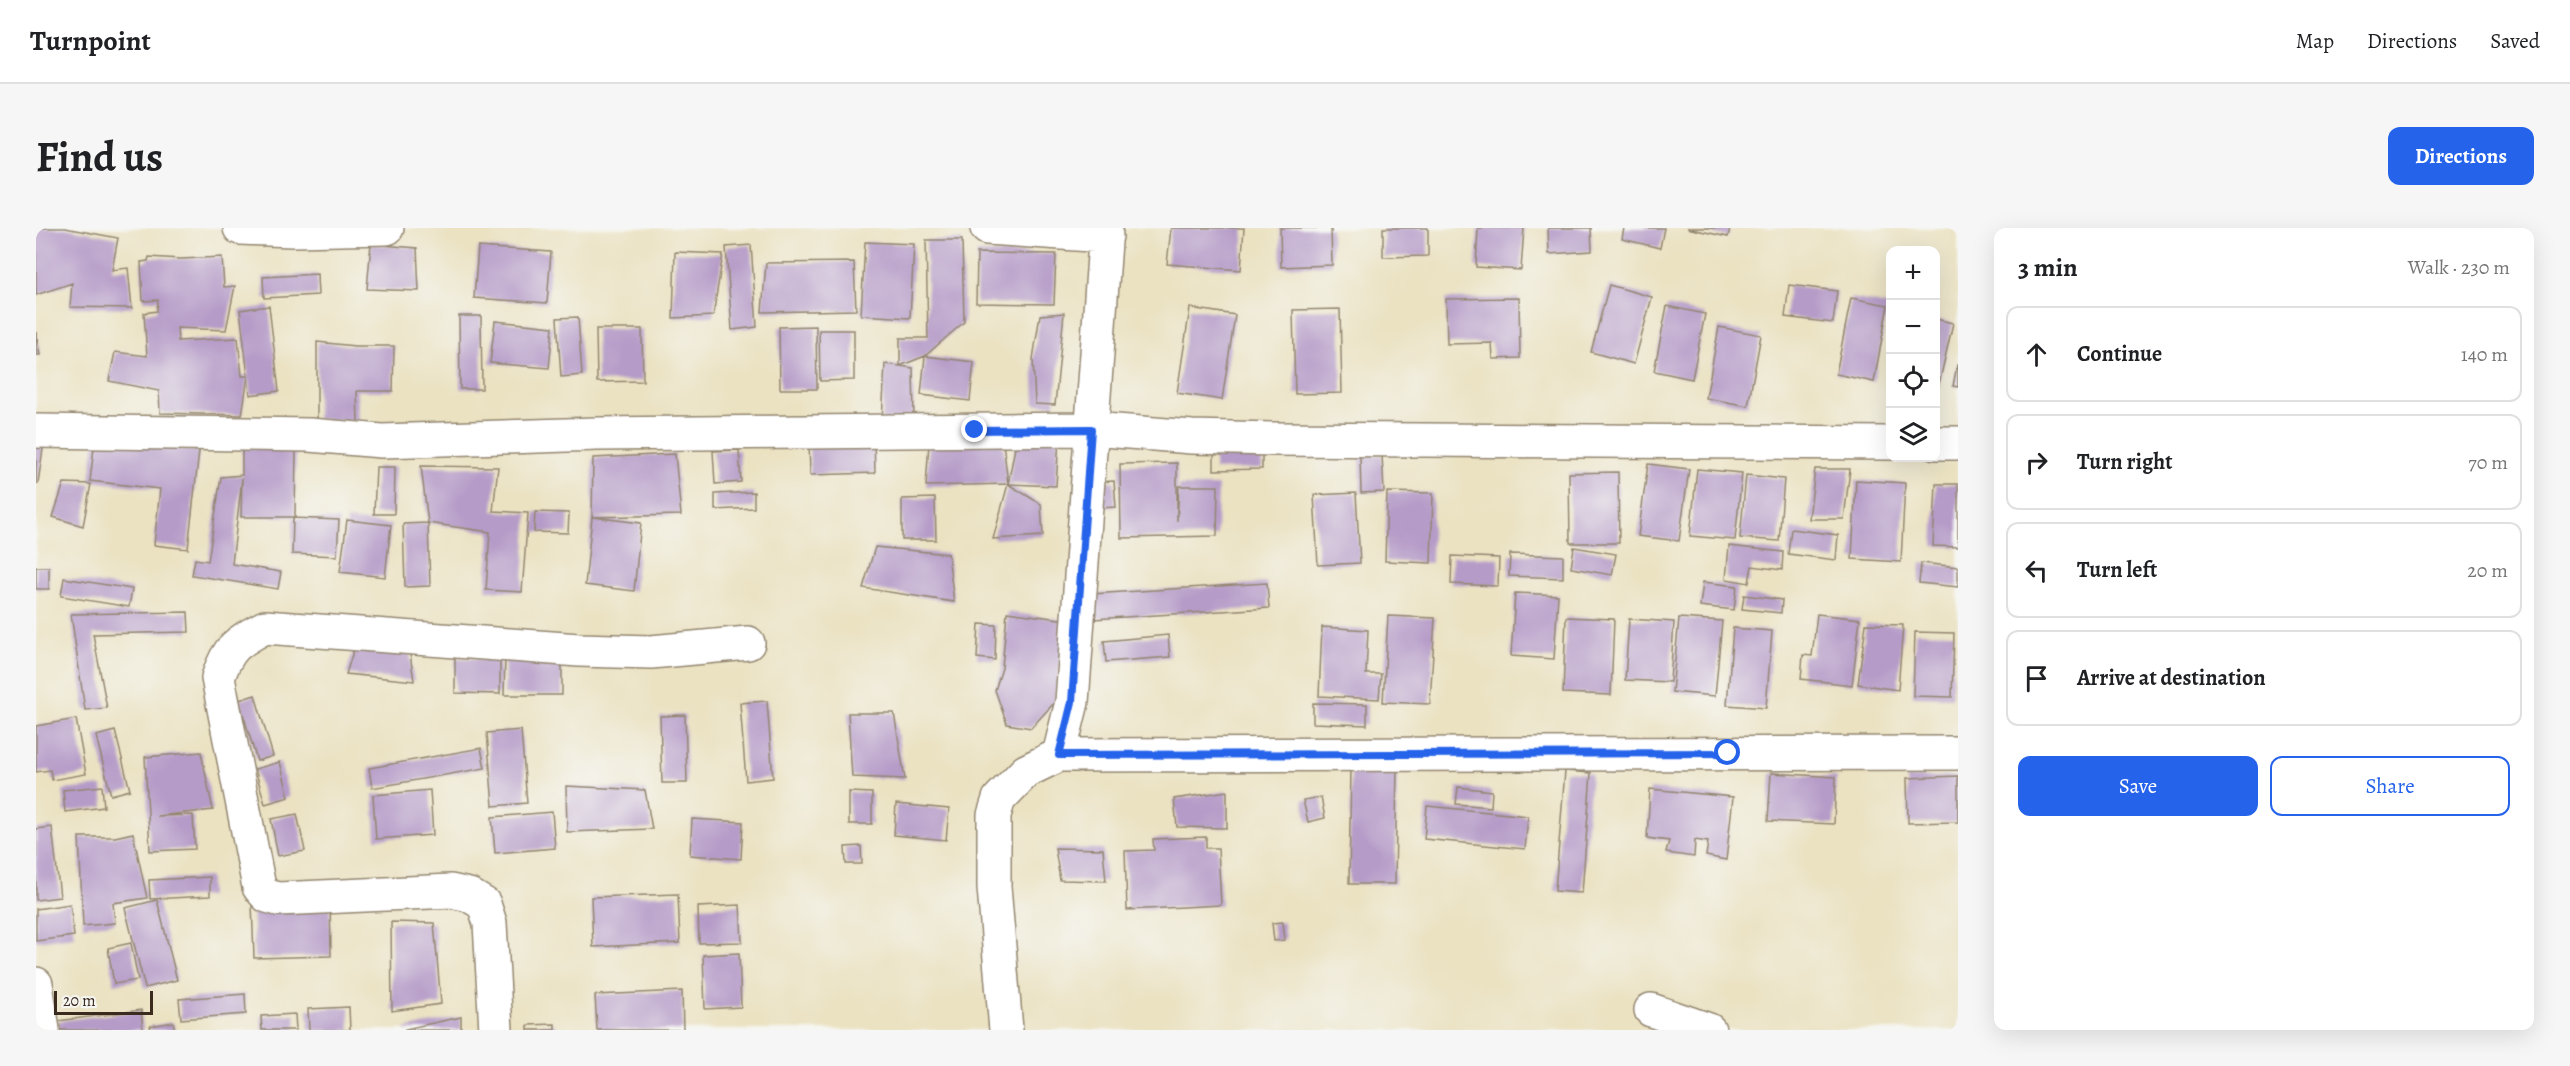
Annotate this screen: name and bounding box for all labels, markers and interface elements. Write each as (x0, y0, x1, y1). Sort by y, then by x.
text: Turnpoint (30, 22, 151, 60)
text: Map (2296, 27, 2334, 55)
text: Directions (2367, 27, 2457, 55)
text: Saved (2490, 27, 2540, 55)
button: Directions (2388, 127, 2534, 185)
text: Find us (36, 128, 163, 185)
map controls (1886, 246, 1940, 462)
button: + (1886, 246, 1940, 300)
text: 3 min (2018, 250, 2078, 285)
text: Walk · 230 m (2408, 254, 2510, 281)
button: − (1886, 300, 1940, 354)
icon: ahead (2020, 338, 2053, 371)
text: Continue (2077, 339, 2162, 369)
text: 140 m (2461, 341, 2508, 368)
button: locate (1886, 354, 1940, 408)
button: layers (1886, 408, 1940, 462)
route end (961, 416, 987, 442)
icon: right (2020, 446, 2053, 479)
text: Turn right (2077, 447, 2173, 477)
text: 70 m (2468, 449, 2508, 476)
icon: left (2020, 554, 2053, 587)
text: Turn left (2077, 555, 2157, 585)
text: 20 m (2467, 557, 2508, 584)
icon: arrive (2020, 662, 2053, 695)
text: Arrive at destination (2077, 663, 2266, 693)
route start (1714, 739, 1740, 765)
button: Save (2018, 756, 2258, 816)
button: Share (2270, 756, 2510, 816)
scale bar (54, 988, 153, 1016)
text: 20 m (63, 990, 96, 1012)

